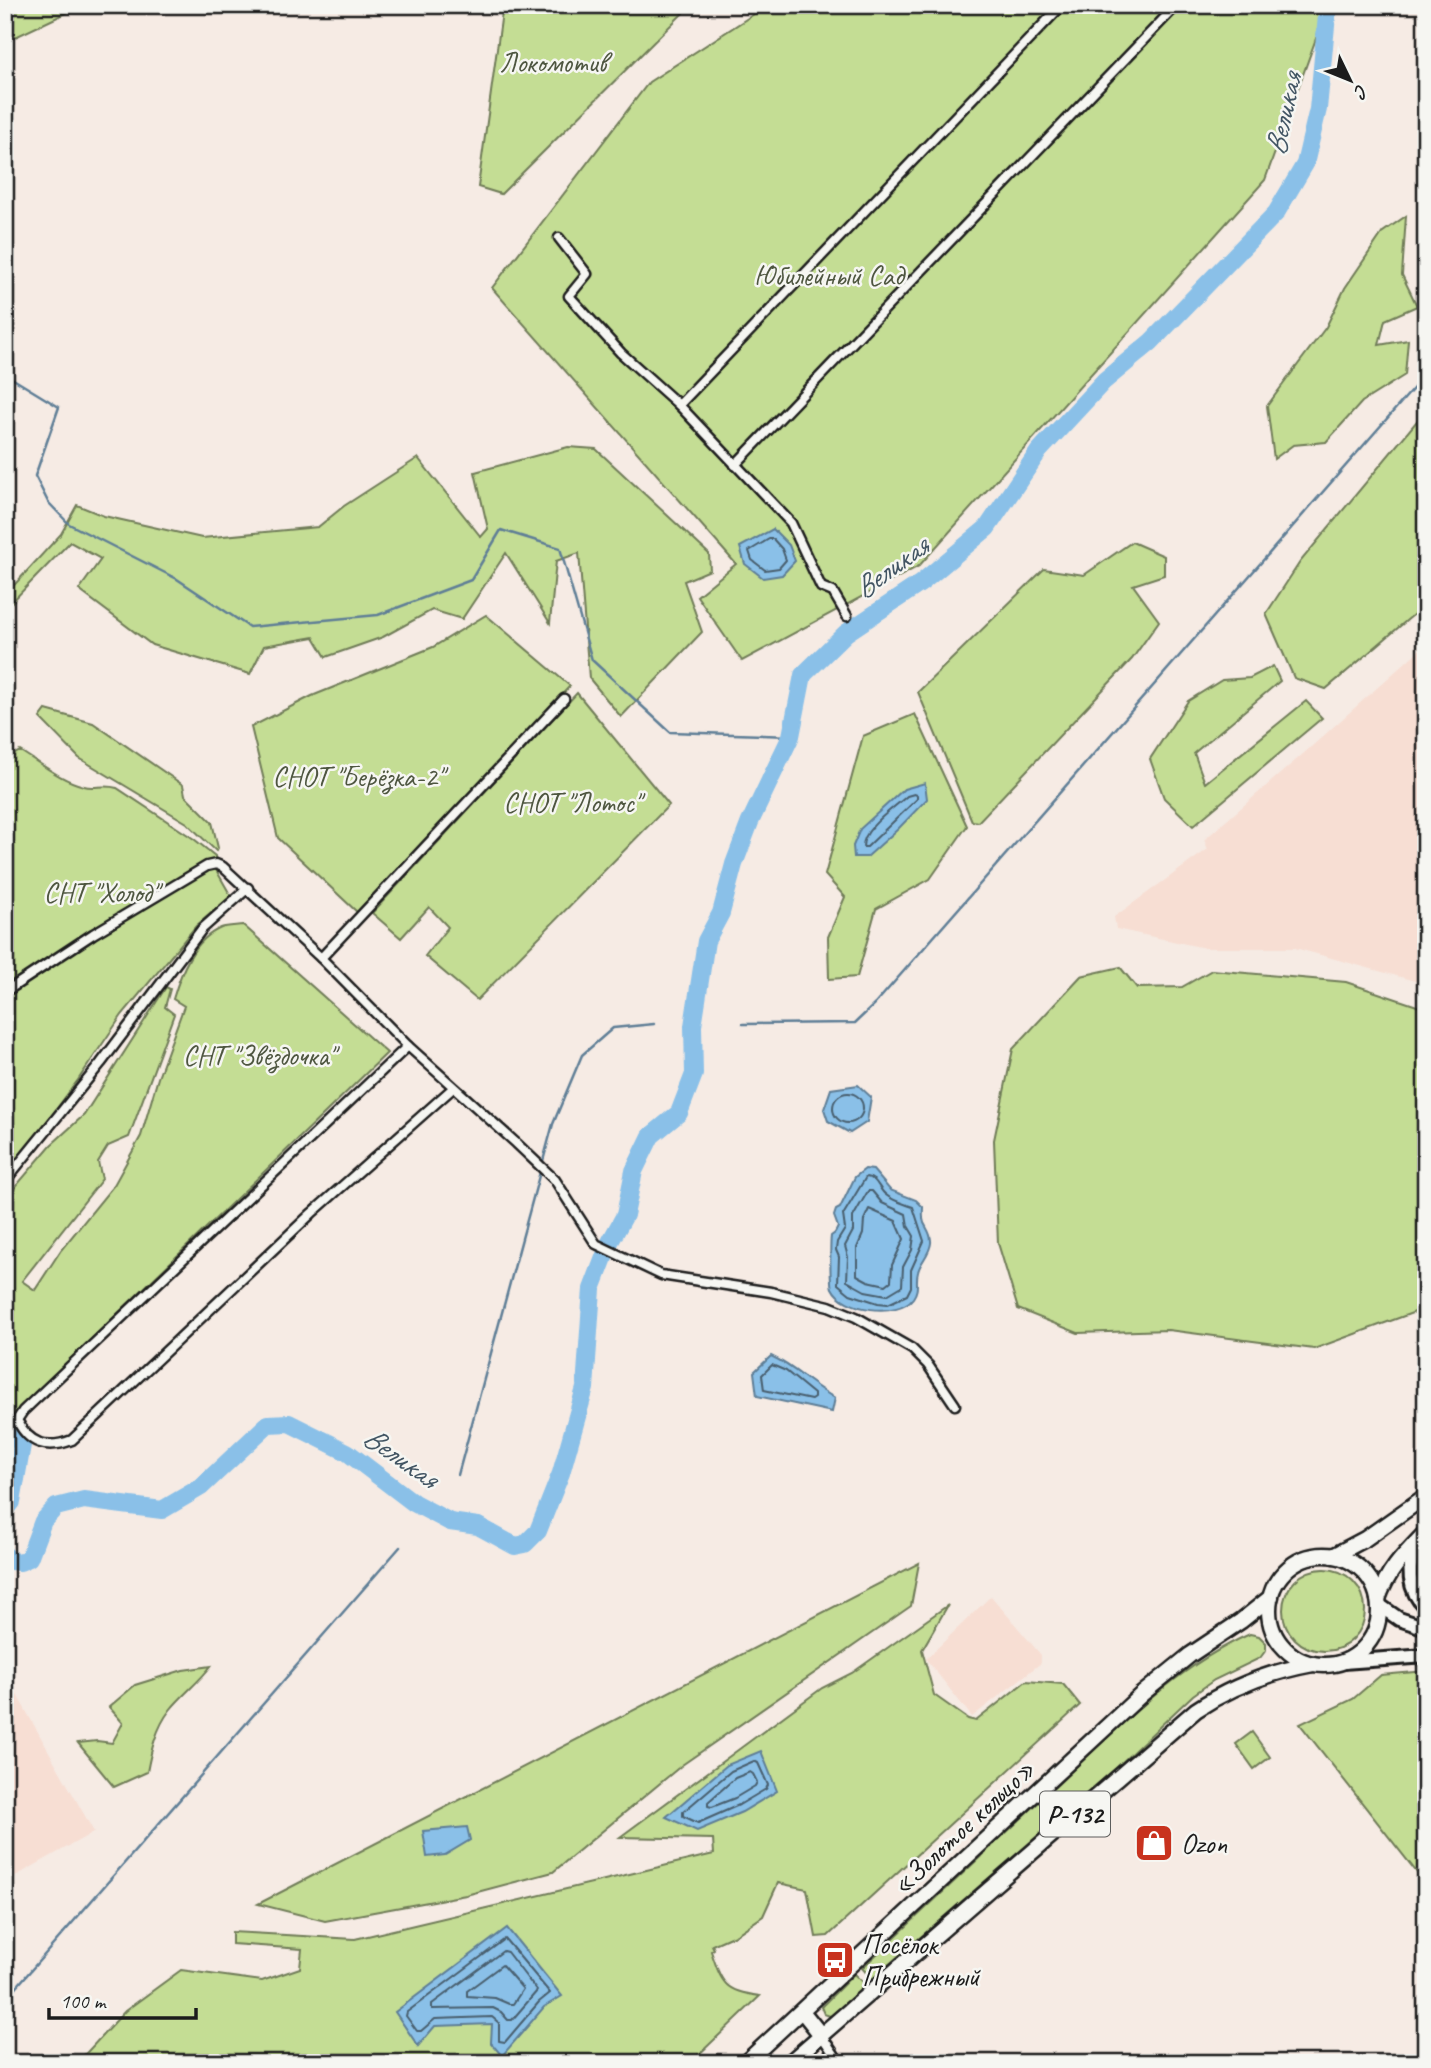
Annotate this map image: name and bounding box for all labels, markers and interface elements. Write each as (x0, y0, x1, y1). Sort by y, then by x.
park label: Локомотив (500, 45, 613, 80)
north arrow (1316, 46, 1386, 116)
water label: Великая (1256, 65, 1311, 158)
text: С (1348, 79, 1374, 104)
park label: Юбилейный Сад (754, 258, 907, 293)
water label: Великая (846, 525, 939, 607)
park label: СНОТ "Берёзка-2" (273, 759, 449, 795)
park label: СНОТ "Лотос" (504, 785, 646, 820)
park label: СНТ "Холод" (44, 875, 164, 910)
park label: СНТ "Звёздочка" (183, 1038, 340, 1074)
water label: Великая (356, 1418, 449, 1499)
street label: «Золотое кольцо» (884, 1752, 1042, 1902)
road number: Р-132 (1040, 1792, 1110, 1837)
shop icon: Ozon (1133, 1822, 1175, 1864)
place label: Ozon (1181, 1826, 1227, 1861)
place label: Посёлок Прибрежный (862, 1927, 981, 1994)
bus stop icon: Посёлок Прибрежный (814, 1939, 856, 1981)
scale bar (49, 1977, 196, 2021)
text: 100 m (60, 1988, 107, 2014)

